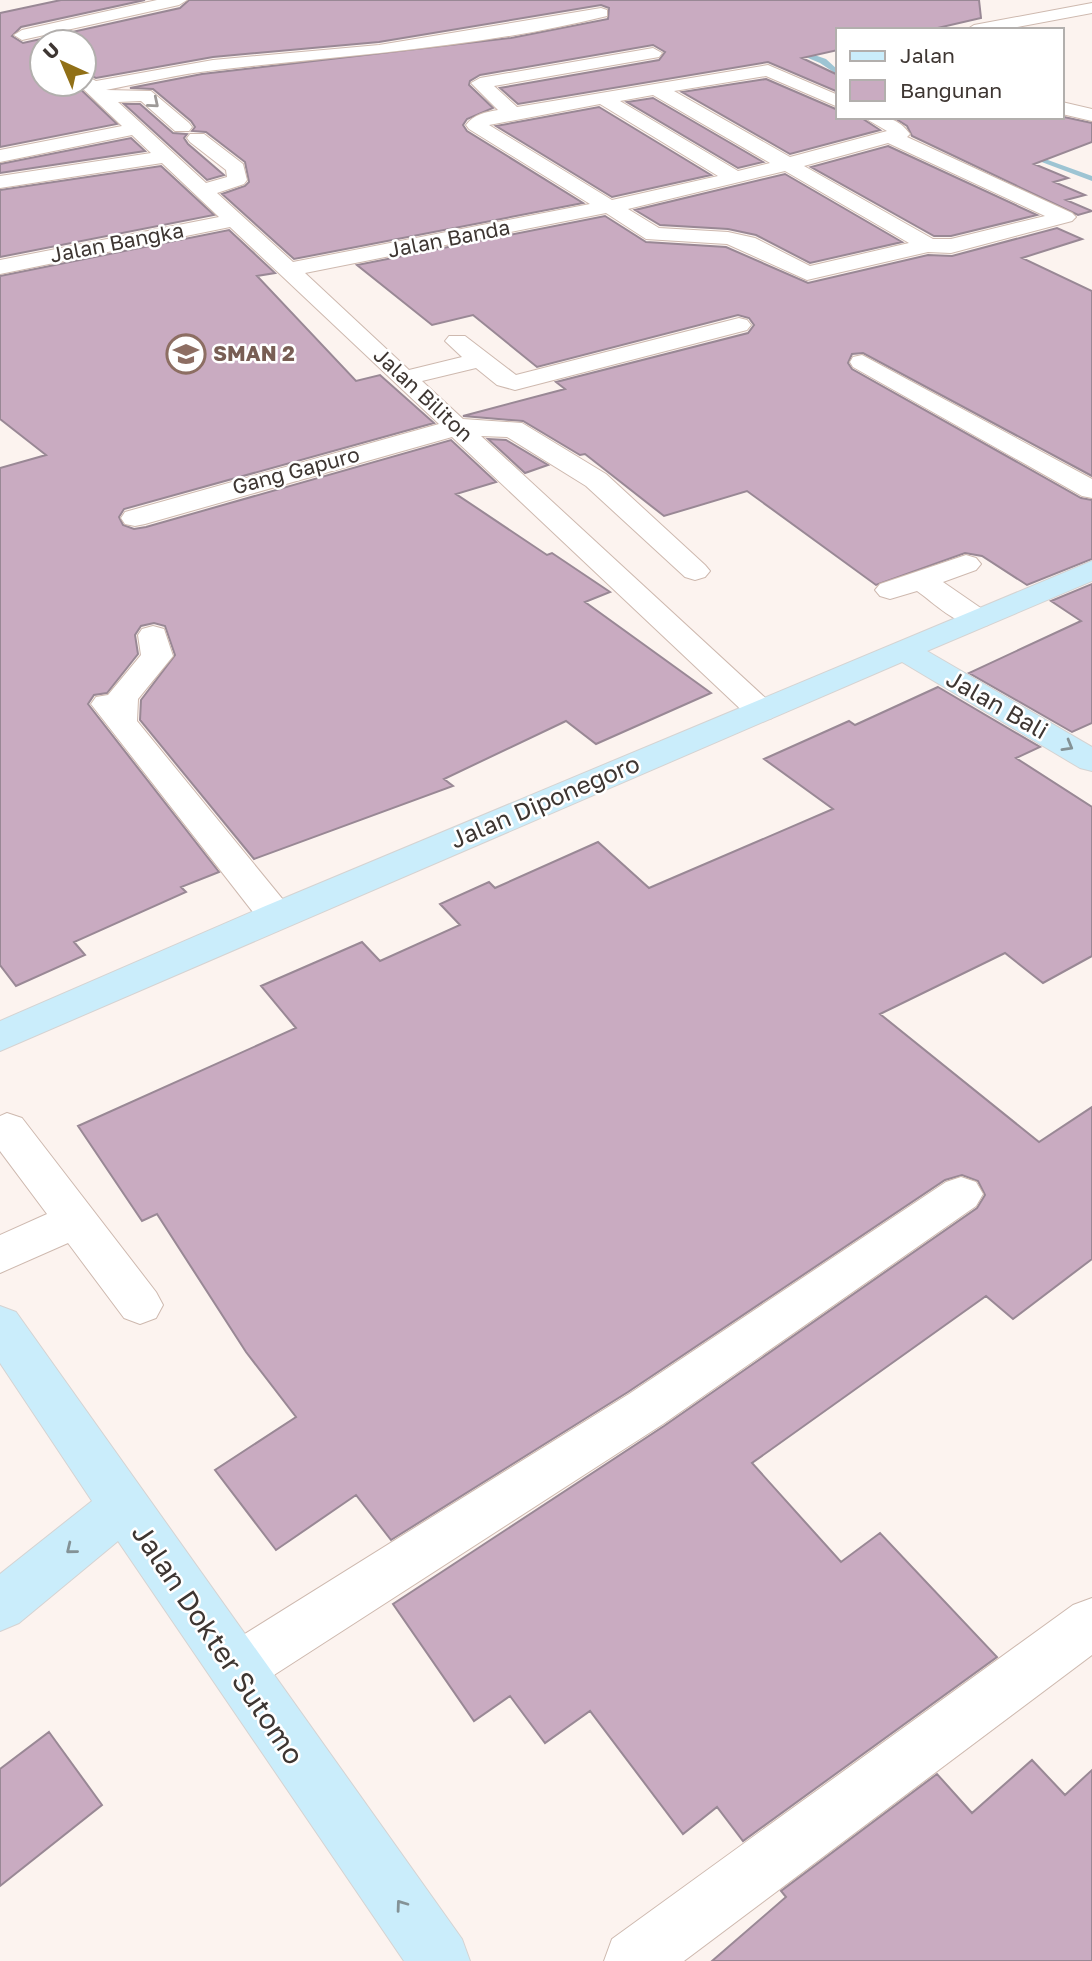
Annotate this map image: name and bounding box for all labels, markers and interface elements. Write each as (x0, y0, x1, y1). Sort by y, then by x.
north arrow (28, 28, 98, 98)
legend (836, 28, 1064, 119)
text: U (38, 37, 64, 64)
text: Jalan (900, 42, 955, 68)
text: Bangunan (900, 77, 1002, 103)
one-way arrow (145, 95, 158, 107)
street label: Jalan Banda (386, 213, 512, 263)
street label: Jalan Bangka (48, 216, 186, 268)
school or university icon: SMAN 2 (165, 333, 207, 375)
place label: SMAN 2 (213, 340, 295, 366)
street label: Jalan Biliton (369, 342, 479, 447)
street label: Gang Gapuro (229, 441, 362, 499)
street label: Jalan Bali (942, 663, 1054, 744)
one-way arrow (1060, 738, 1073, 751)
street label: Jalan Diponegoro (445, 748, 643, 854)
street label: Jalan Dokter Sutomo (126, 1517, 311, 1770)
one-way arrow (66, 1541, 78, 1554)
one-way arrow (396, 1901, 409, 1913)

